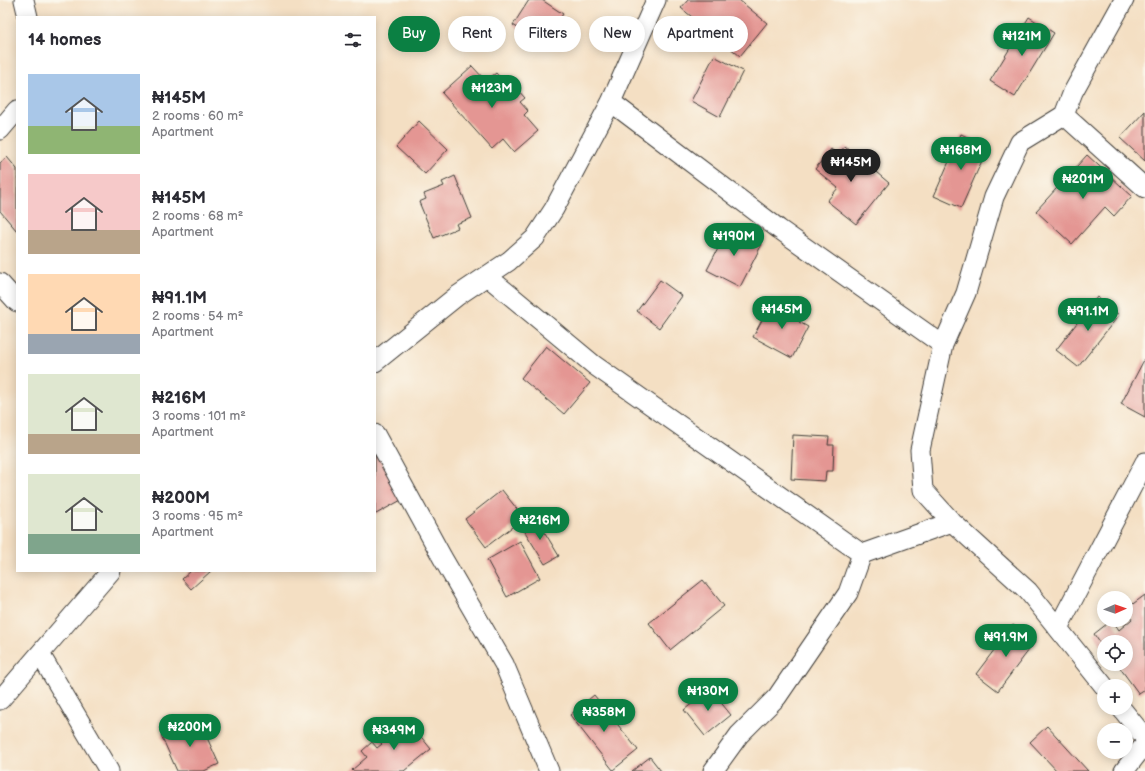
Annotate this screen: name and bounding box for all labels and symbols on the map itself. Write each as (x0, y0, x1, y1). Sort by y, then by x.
pin: ₦121M (994, 23, 1050, 57)
pin: ₦123M (464, 75, 520, 109)
pin: ₦168M (933, 137, 989, 171)
pin: ₦145M (823, 149, 879, 183)
pin: ₦201M (1055, 166, 1111, 200)
pin: ₦190M (706, 223, 762, 257)
pin: ₦145M (754, 296, 810, 330)
pin: ₦91.1M (1055, 298, 1121, 332)
pin: ₦216M (512, 507, 568, 541)
north arrow (1097, 591, 1133, 627)
pin: ₦91.9M (973, 624, 1039, 658)
pin: ₦130M (680, 678, 736, 712)
pin: ₦358M (576, 699, 632, 733)
pin: ₦200M (162, 714, 218, 748)
pin: ₦349M (366, 717, 422, 751)

